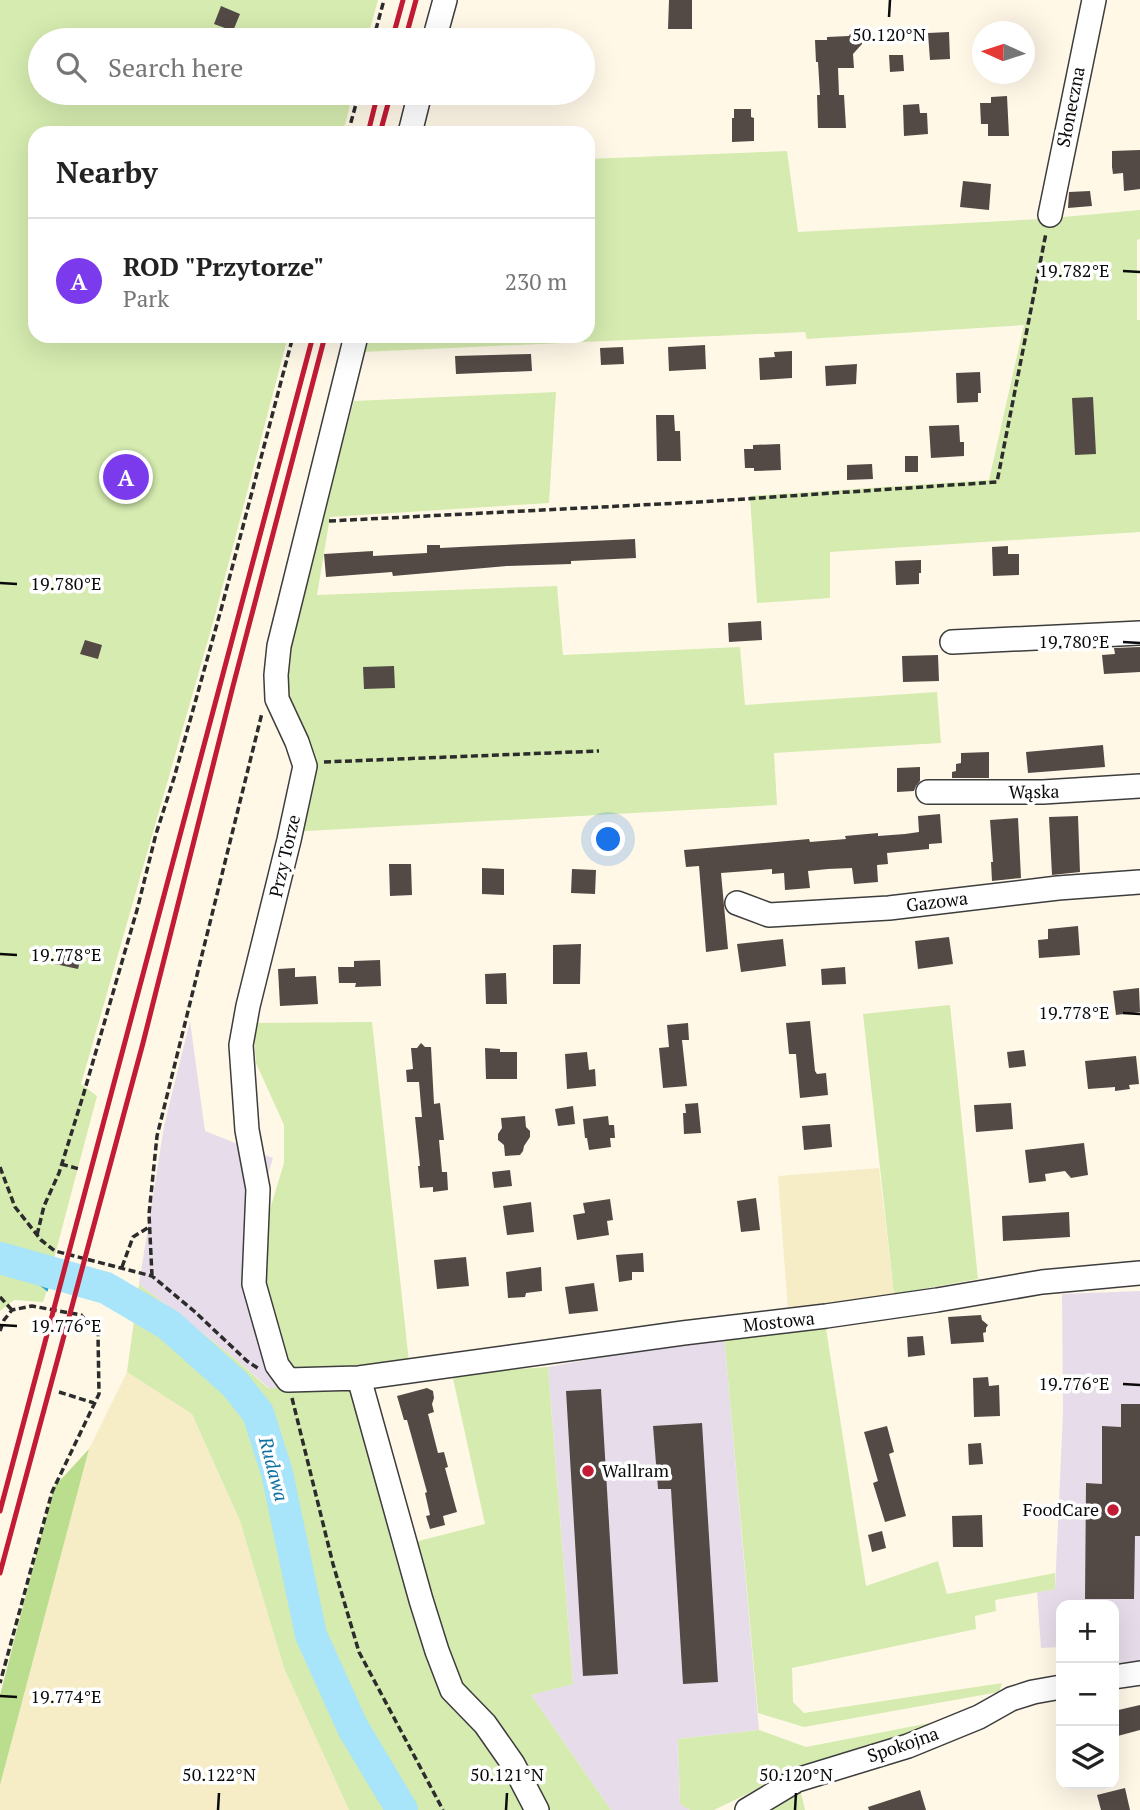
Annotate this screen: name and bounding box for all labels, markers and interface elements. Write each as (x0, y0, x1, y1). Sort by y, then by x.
north arrow (972, 21, 1035, 84)
text: 50.120°N (852, 22, 926, 46)
search box (28, 28, 595, 105)
icon: search (52, 48, 90, 86)
text: Search here (108, 50, 243, 84)
street label: Słoneczna (1050, 64, 1090, 149)
text: Nearby (56, 152, 158, 192)
text: ROD "Przytorze" (123, 249, 324, 283)
text: 19.782°E (1038, 258, 1110, 282)
text: A (71, 266, 87, 297)
text: 230 m (505, 266, 567, 297)
text: Park (123, 283, 169, 314)
pin: A (103, 451, 149, 503)
text: 19.780°E (30, 571, 102, 595)
text: 19.780°E (1038, 629, 1110, 653)
street label: Wąska (1008, 779, 1060, 803)
street label: Przy Torze (263, 812, 305, 899)
your location (591, 822, 625, 856)
street label: Gazowa (905, 885, 969, 917)
text: 19.778°E (30, 942, 102, 966)
text: 19.778°E (1038, 1000, 1110, 1024)
street label: Mostowa (742, 1305, 816, 1337)
text: 19.776°E (30, 1313, 102, 1337)
text: 19.776°E (1038, 1371, 1110, 1395)
water label: Rudawa (254, 1433, 295, 1504)
place label: Wallram (602, 1458, 670, 1482)
marker: Wallram (580, 1463, 596, 1479)
place label: FoodCare (1023, 1497, 1099, 1521)
marker: FoodCare (1105, 1502, 1121, 1518)
map controls (1056, 1600, 1119, 1789)
button: + (1056, 1600, 1119, 1663)
button: − (1056, 1663, 1119, 1726)
text: 19.774°E (30, 1684, 102, 1708)
street label: Spokojna (864, 1721, 941, 1767)
button: layers (1056, 1726, 1119, 1789)
text: 50.122°N (182, 1762, 256, 1786)
text: 50.121°N (470, 1762, 544, 1786)
text: 50.120°N (759, 1762, 833, 1786)

